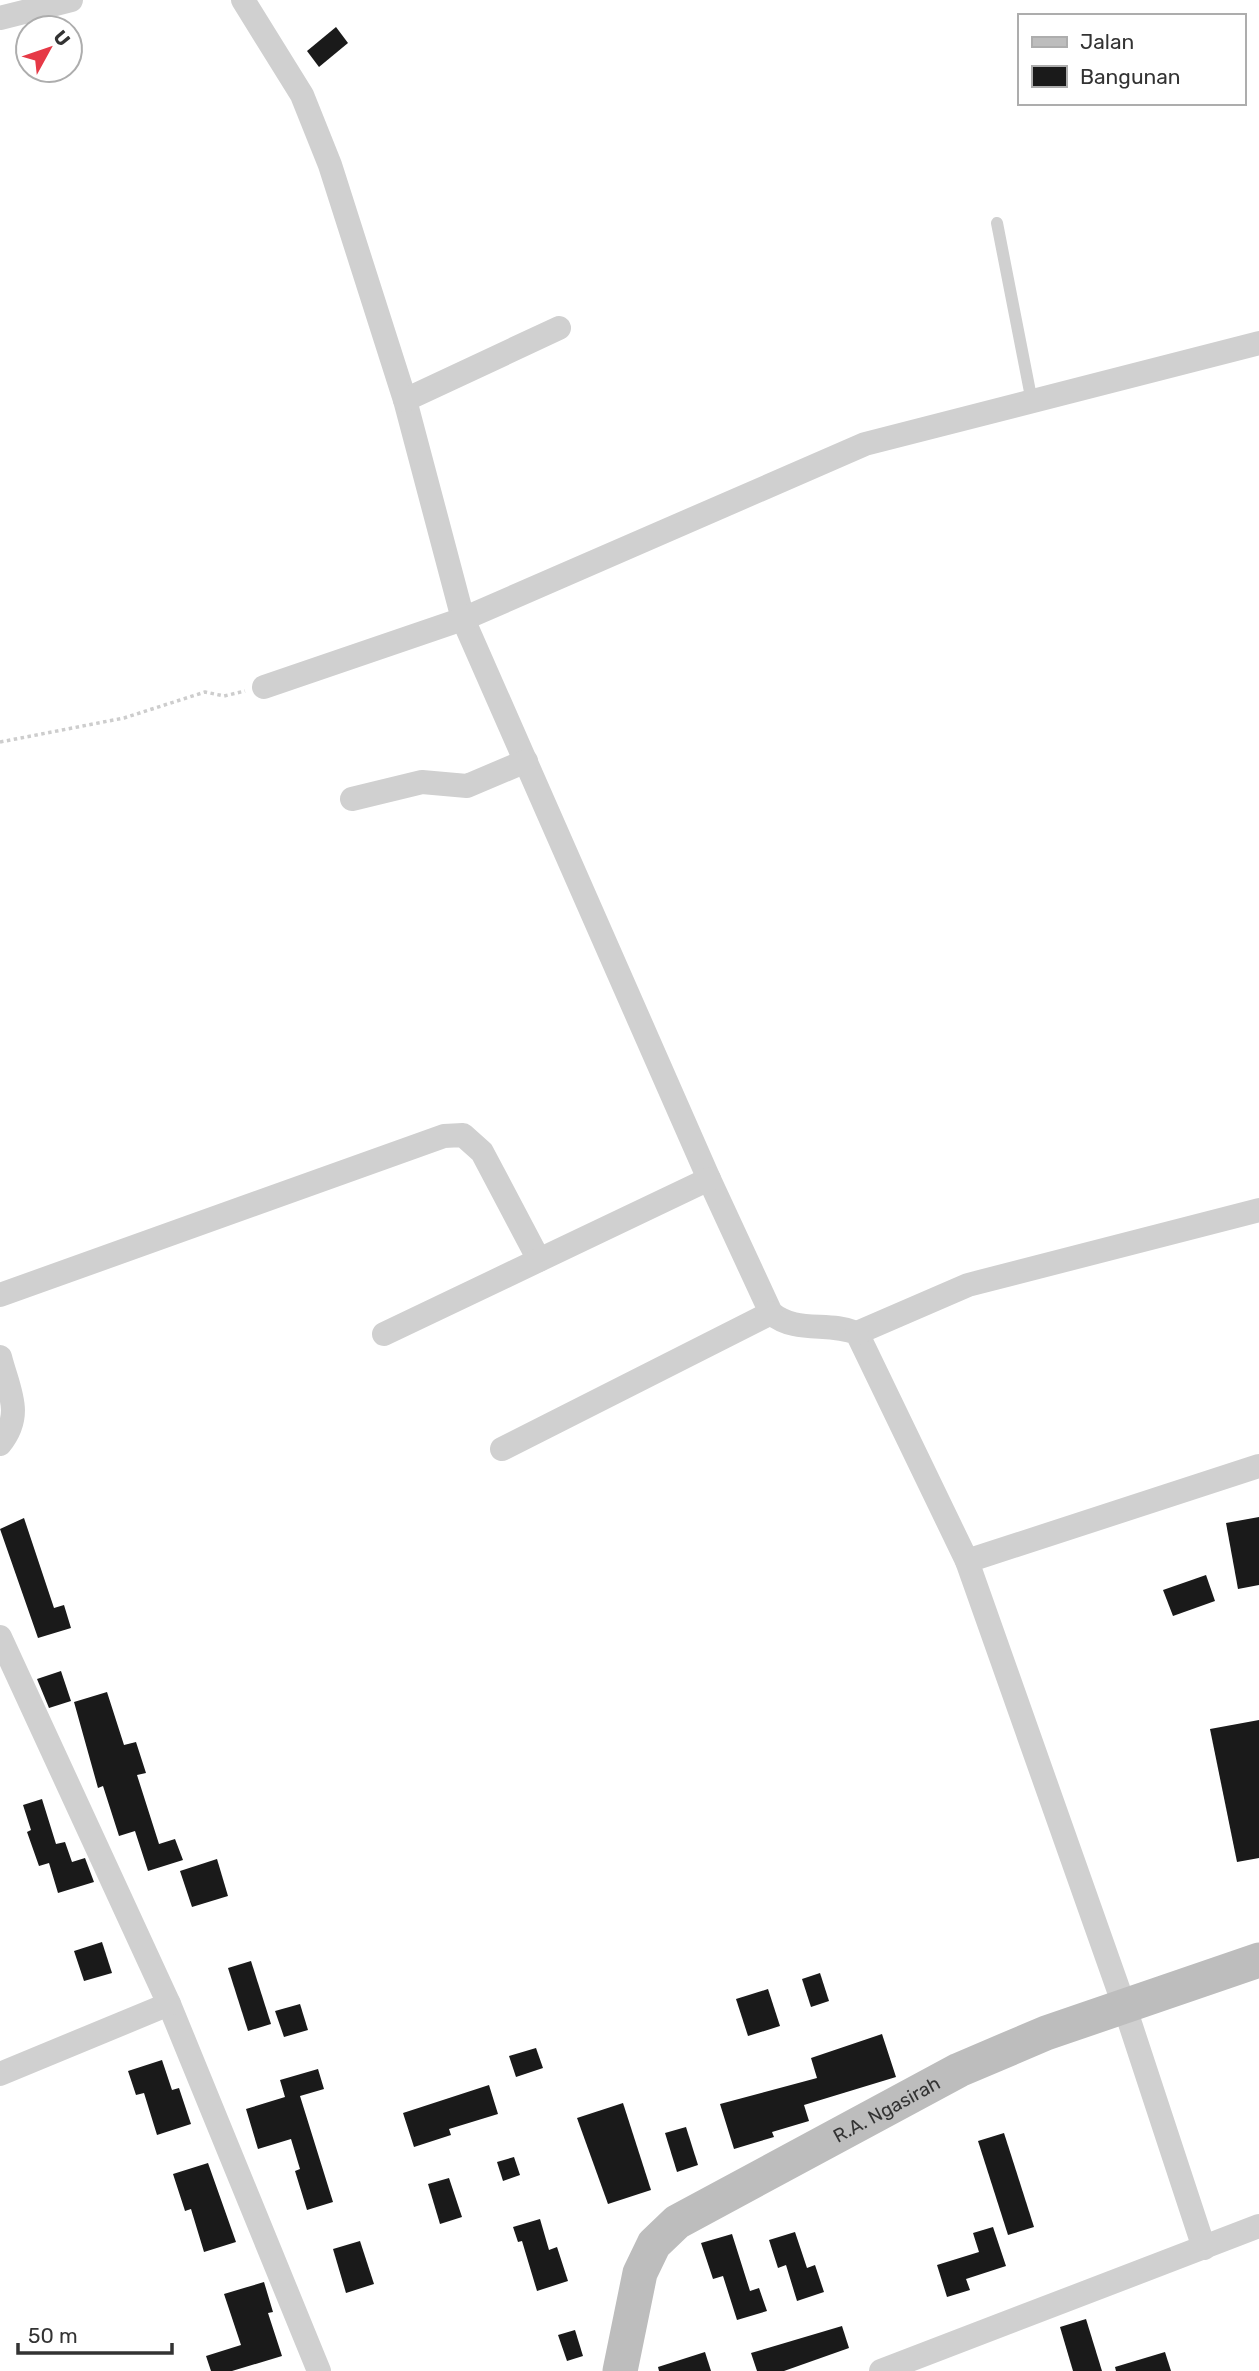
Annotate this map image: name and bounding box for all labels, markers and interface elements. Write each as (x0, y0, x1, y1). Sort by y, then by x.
north arrow (14, 14, 84, 84)
legend (1018, 14, 1245, 105)
text: U (48, 26, 75, 51)
text: Jalan (1080, 29, 1134, 54)
text: Bangunan (1080, 64, 1181, 89)
street label: R.A. Ngasirah (829, 2071, 944, 2147)
scale bar (18, 2312, 172, 2356)
text: 50 m (28, 2323, 78, 2348)

